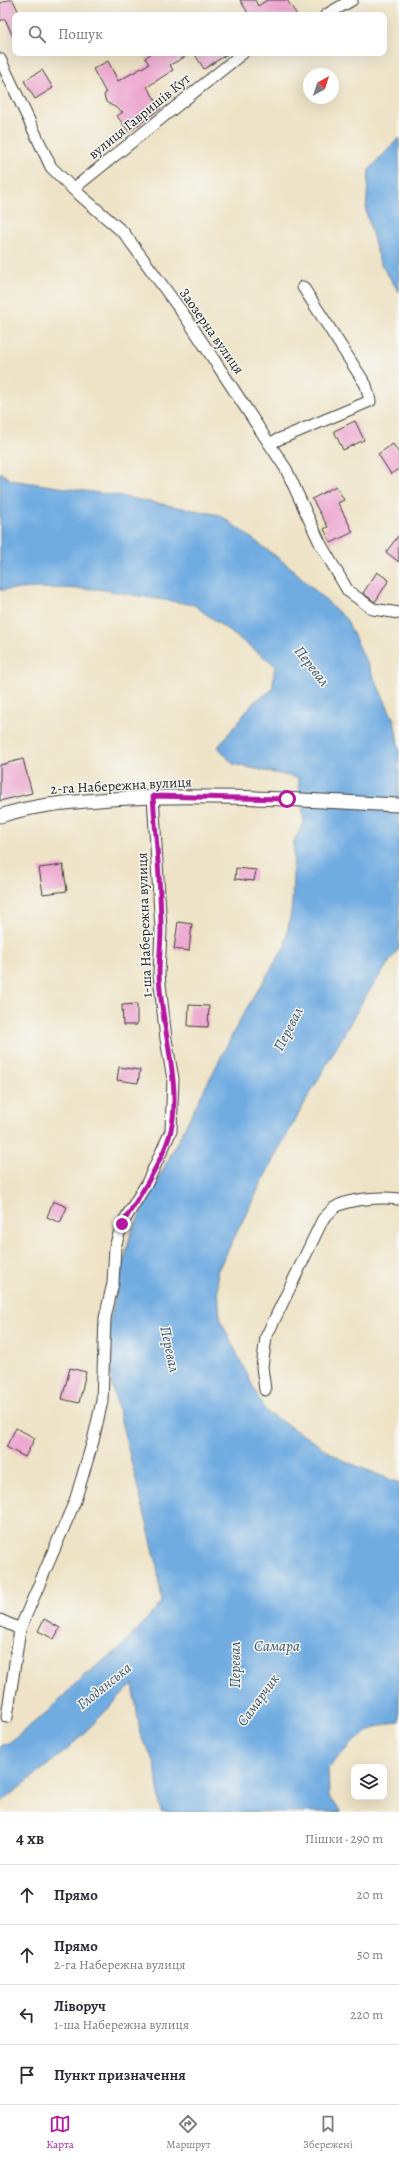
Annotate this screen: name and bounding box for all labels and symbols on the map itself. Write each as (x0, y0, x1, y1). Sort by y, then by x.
north arrow (303, 68, 339, 104)
street label: вулиця Гавришів Кут (84, 69, 194, 163)
street label: Заозерна вулиця (175, 285, 248, 378)
water label: Перевал (290, 641, 334, 691)
street label: 2-га Набережна вулиця (50, 772, 192, 799)
route start (278, 790, 296, 808)
street label: 1-ша Набережна вулиця (132, 852, 157, 998)
water label: Перевал (268, 1004, 308, 1054)
route end (113, 1215, 131, 1233)
water label: Перевал (155, 1324, 185, 1374)
water label: Самара (254, 1636, 300, 1656)
water label: Перевал (225, 1642, 245, 1688)
water label: Глодянська (72, 1658, 136, 1714)
water label: Самарчик (232, 1670, 284, 1730)

